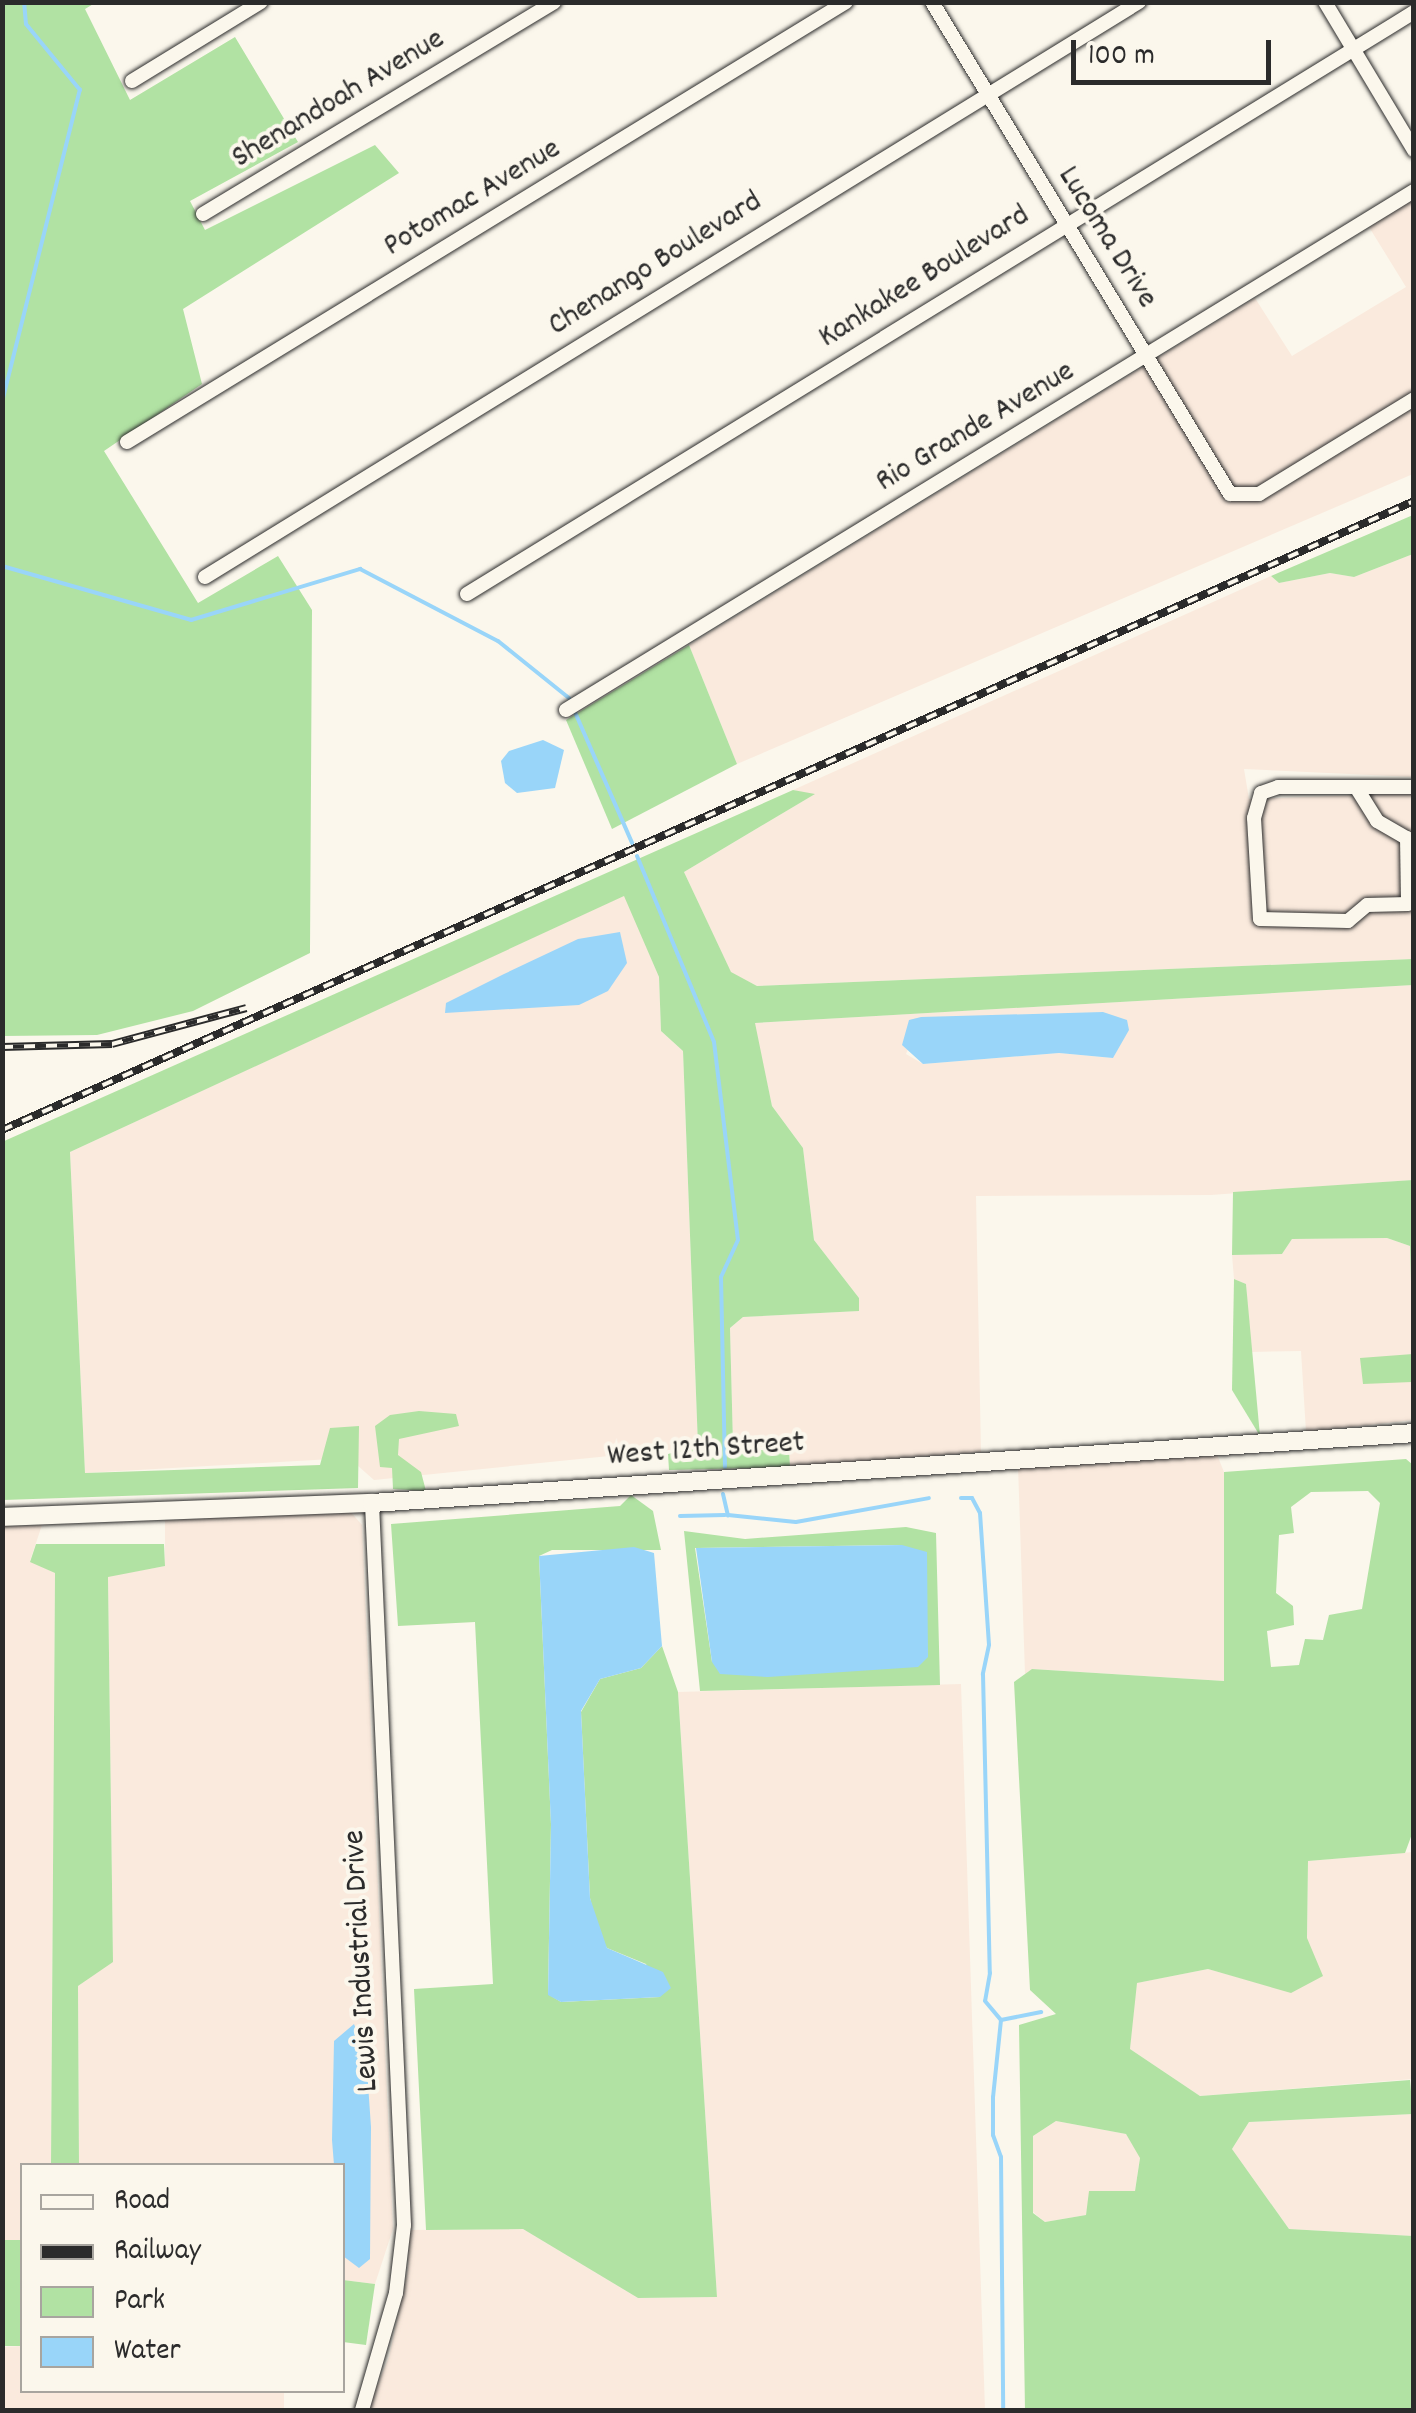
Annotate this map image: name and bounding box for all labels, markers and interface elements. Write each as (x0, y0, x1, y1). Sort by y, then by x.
scale bar (1076, 20, 1276, 82)
street label: Shenandoah Avenue (226, 21, 452, 179)
text: 100 m (1088, 36, 1155, 79)
street label: Potomac Avenue (378, 131, 568, 267)
street label: Lucoma Drive (1047, 160, 1165, 316)
street label: Chenango Boulevard (542, 184, 770, 346)
street label: Kankakee Boulevard (812, 198, 1038, 358)
street label: Rio Grande Avenue (870, 354, 1082, 502)
street label: West 12th Street (606, 1425, 806, 1477)
street label: Lewis Industrial Drive (337, 1829, 389, 2093)
legend (20, 2163, 345, 2393)
text: Road (114, 2181, 170, 2224)
text: Railway (114, 2231, 201, 2274)
text: Park (114, 2281, 165, 2324)
text: Water (114, 2331, 181, 2374)

